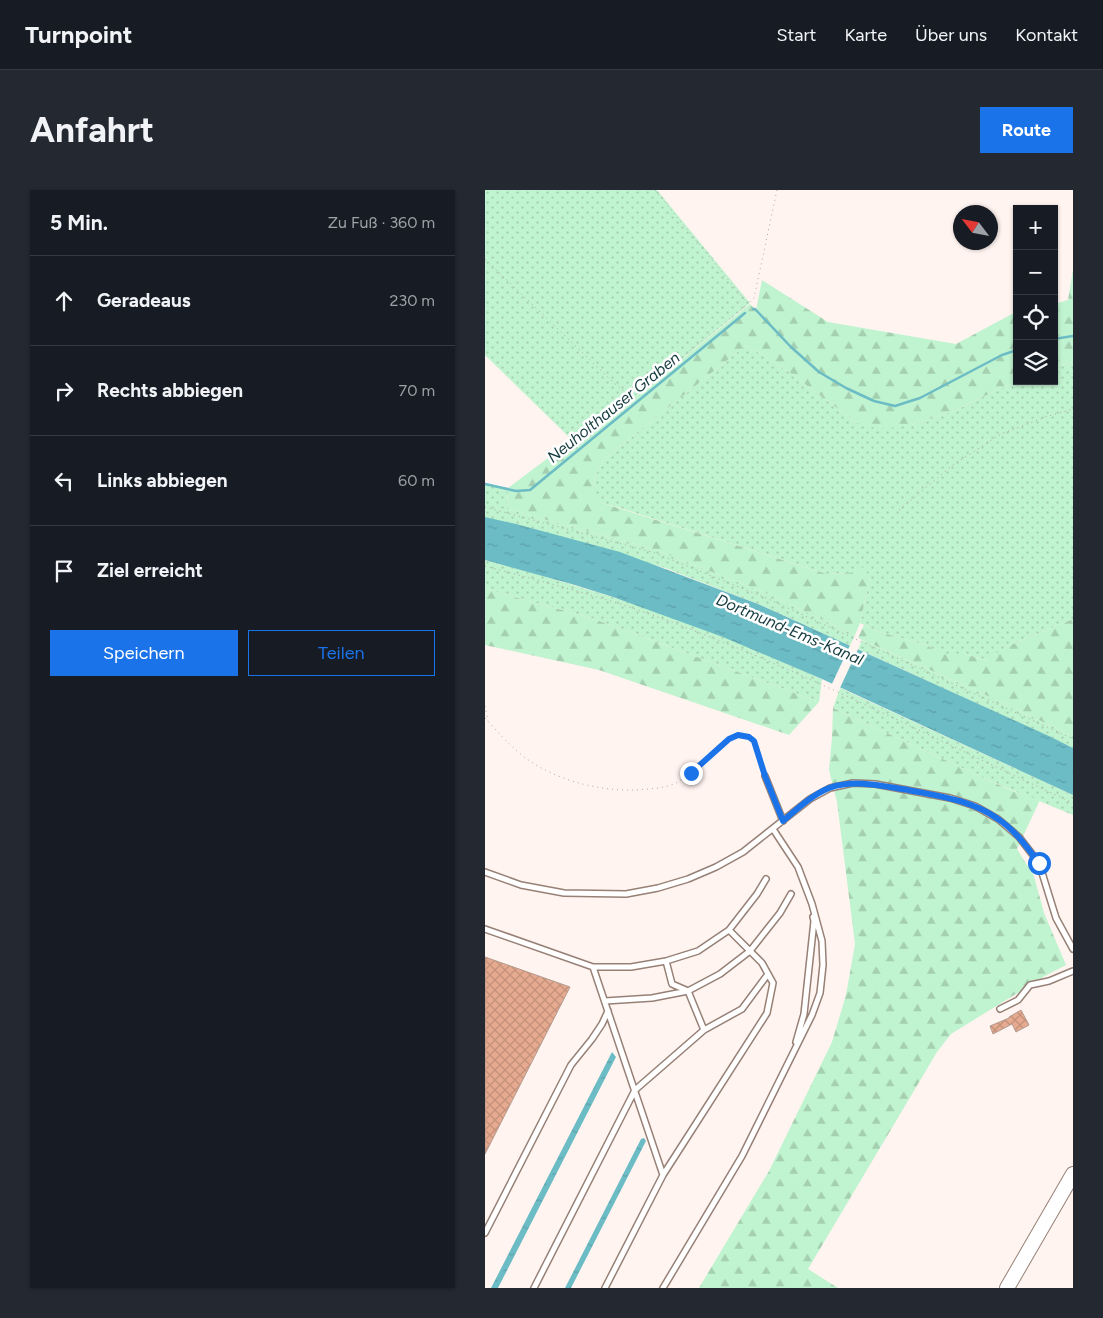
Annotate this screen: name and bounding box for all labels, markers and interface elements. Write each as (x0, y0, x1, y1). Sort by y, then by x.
text: Turnpoint (25, 20, 132, 49)
text: Start (777, 24, 816, 46)
text: Karte (844, 24, 887, 46)
text: Über uns (915, 24, 987, 46)
text: Kontakt (1015, 24, 1078, 46)
button: Route (980, 107, 1073, 153)
text: Anfahrt (30, 109, 154, 151)
north arrow (953, 205, 998, 250)
map controls (1013, 205, 1058, 385)
button: + (1013, 205, 1058, 250)
text: 5 Min. (50, 210, 108, 235)
text: Zu Fuß · 360 m (328, 213, 435, 232)
button: − (1013, 250, 1058, 295)
icon: ahead (50, 287, 78, 315)
text: Geradeaus (97, 289, 191, 312)
text: 230 m (390, 291, 435, 310)
button: locate (1013, 295, 1058, 340)
button: layers (1013, 340, 1058, 385)
water label: Neuholthauser Graben (543, 348, 683, 467)
icon: right (50, 377, 78, 405)
text: Rechts abbiegen (97, 379, 243, 402)
text: 70 m (399, 381, 435, 400)
icon: left (50, 467, 78, 495)
text: Links abbiegen (97, 469, 228, 492)
text: 60 m (398, 471, 435, 490)
icon: arrive (50, 557, 78, 585)
text: Ziel erreicht (97, 559, 203, 582)
water label: Dortmund-Ems-Kanal (714, 590, 866, 669)
button: Speichern (50, 630, 238, 676)
button: Teilen (248, 630, 435, 676)
route end (680, 762, 703, 785)
route start (1028, 852, 1051, 875)

